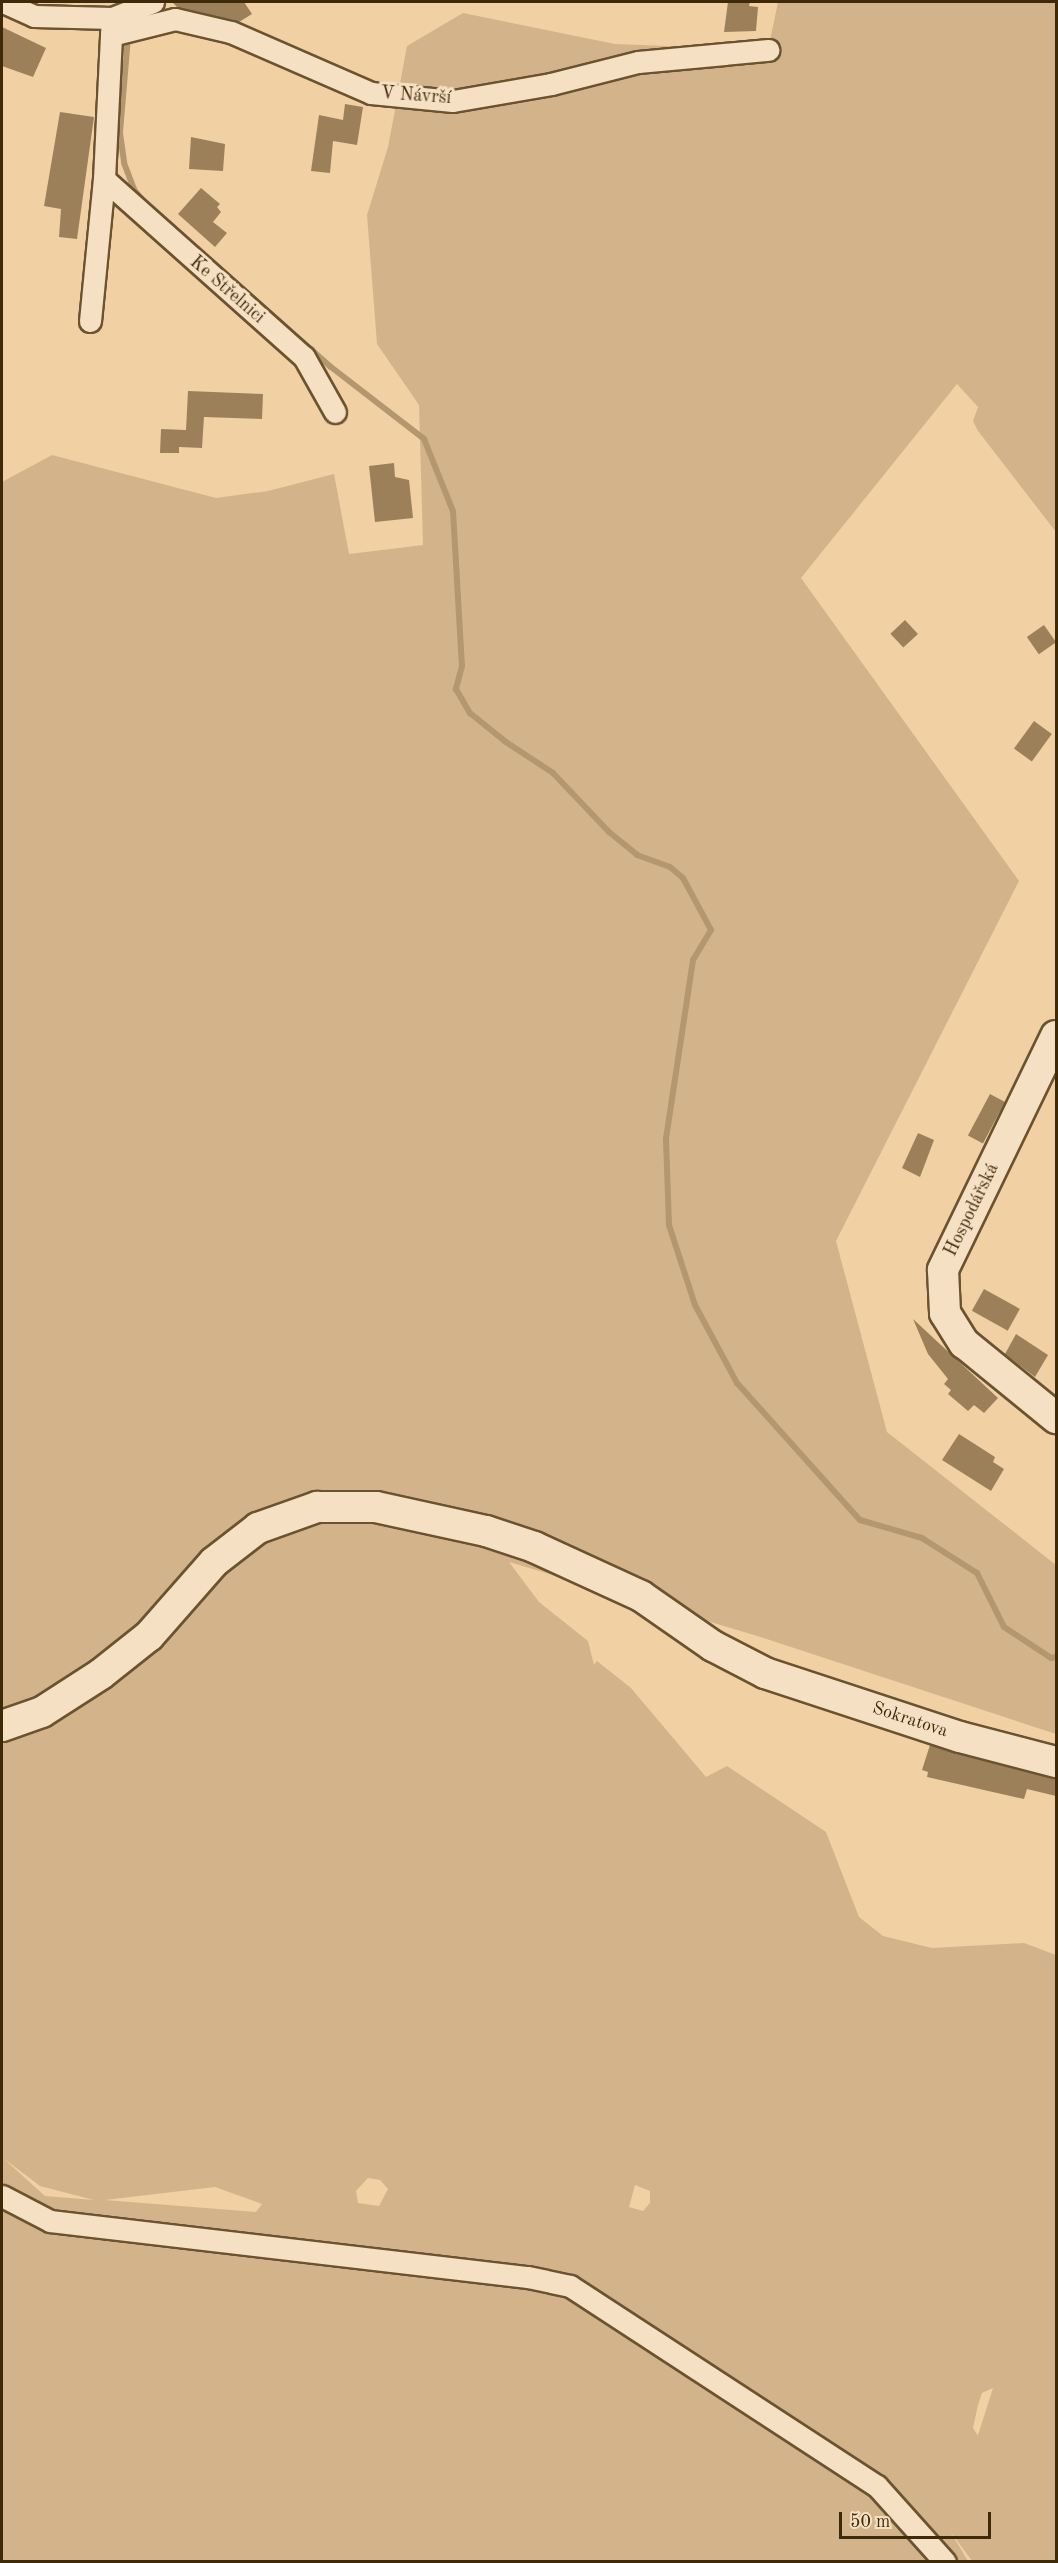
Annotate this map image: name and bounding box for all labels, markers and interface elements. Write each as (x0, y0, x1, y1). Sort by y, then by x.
street label: V Návrší (380, 83, 452, 109)
street label: Ke Střelnici (185, 252, 269, 328)
street label: Hospodářská (940, 1160, 1004, 1260)
street label: Sokratova (870, 1698, 950, 1742)
scale bar (842, 2500, 994, 2538)
text: 50 m (850, 2513, 890, 2531)

